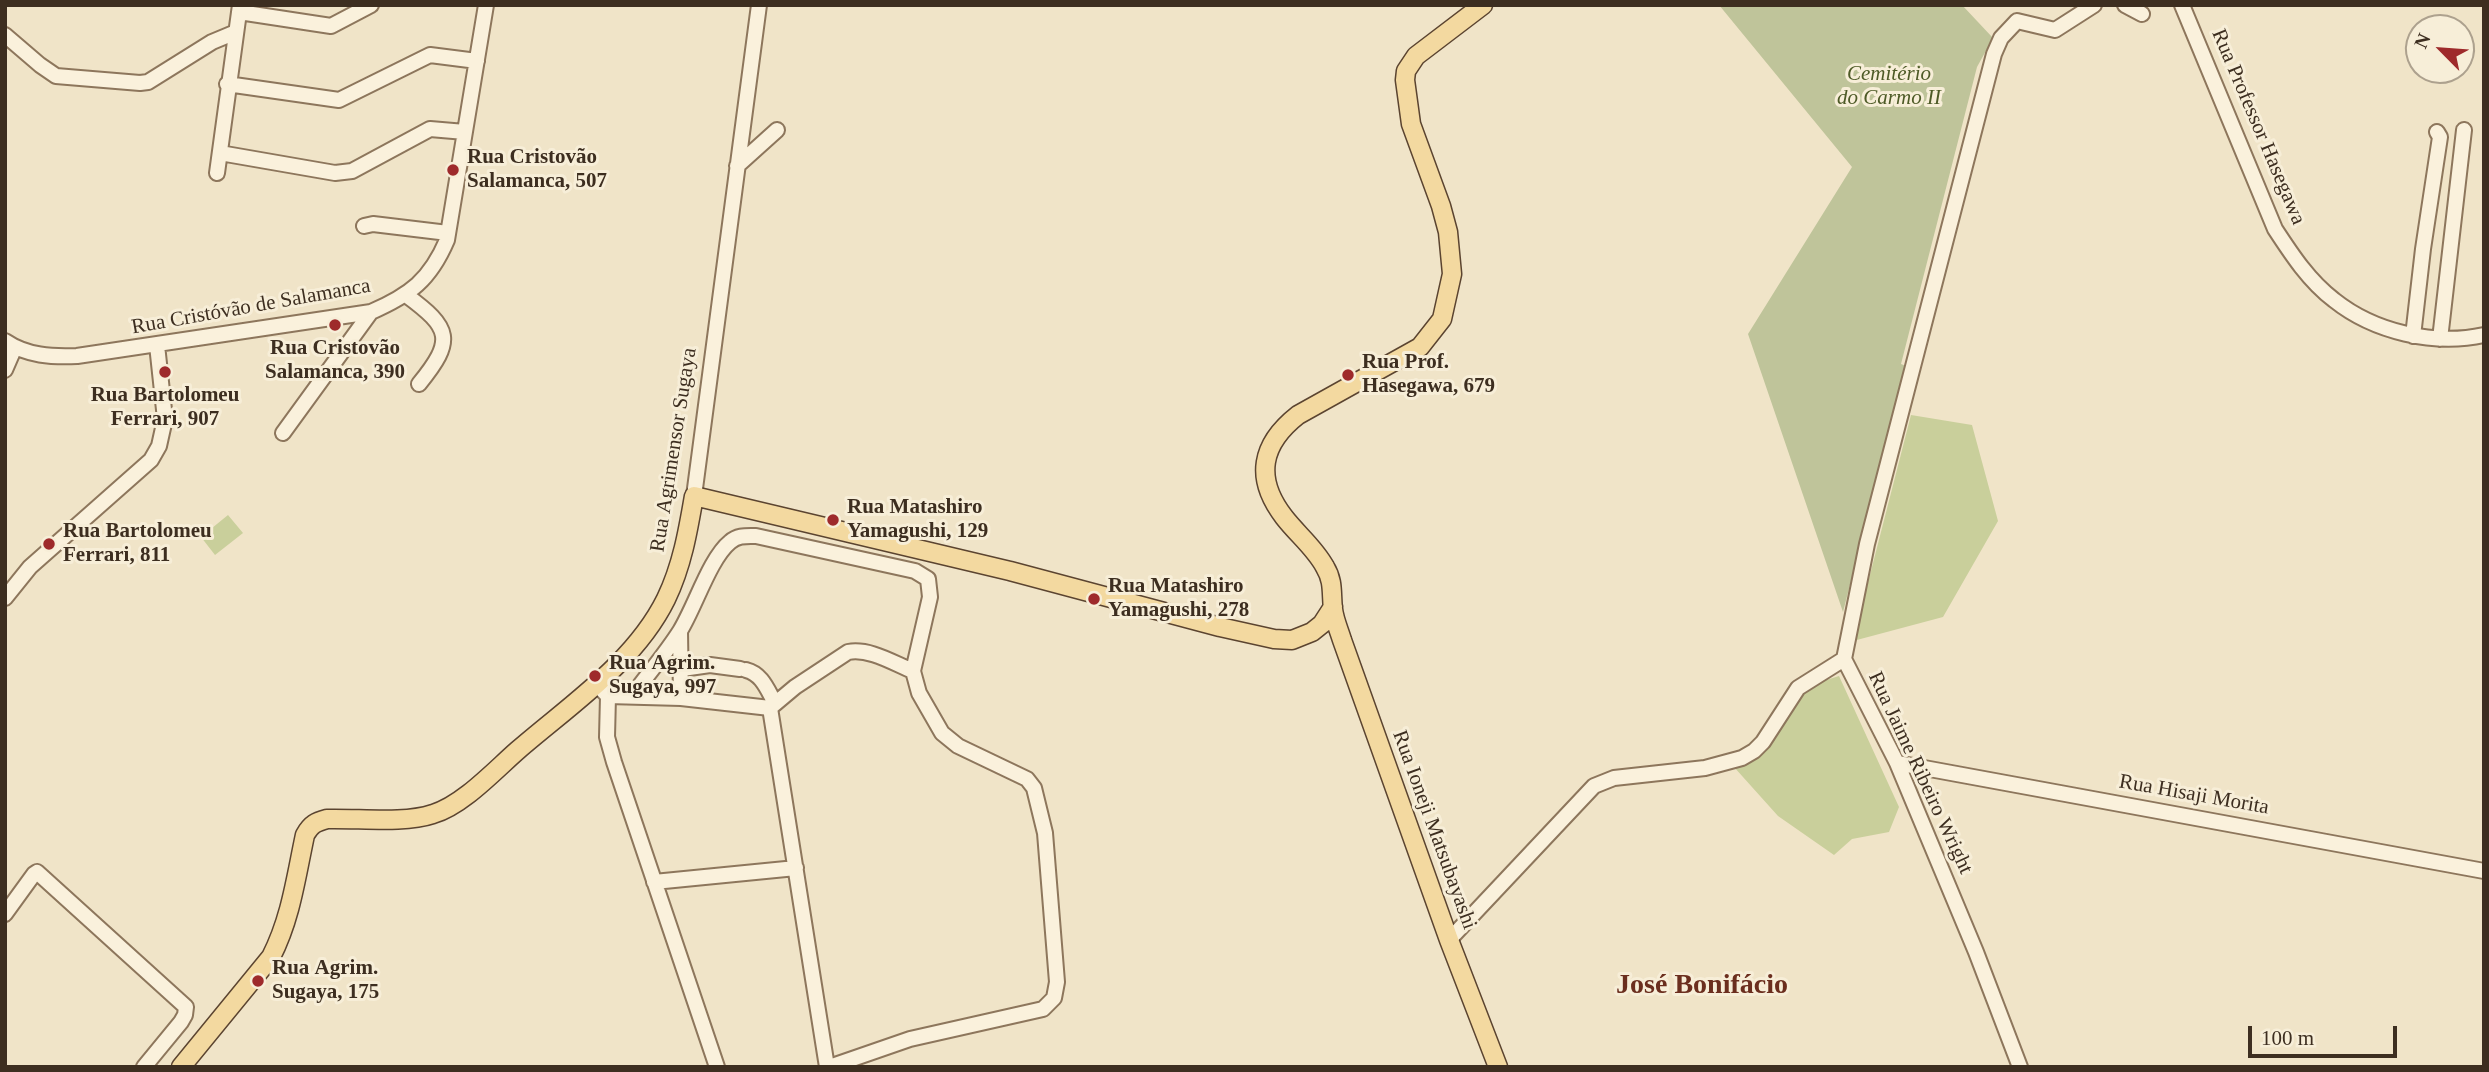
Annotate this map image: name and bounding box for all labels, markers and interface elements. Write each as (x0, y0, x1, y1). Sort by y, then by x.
north arrow (2405, 14, 2475, 84)
street label: Rua Professor Hasegawa (2205, 25, 2311, 229)
text: N (2410, 30, 2435, 51)
park label: Cemitério do Carmo II (1837, 61, 1941, 111)
place label: Rua Cristovão Salamanca, 507 (467, 145, 607, 195)
marker: Rua Cristovão Salamanca, 507 (445, 162, 461, 178)
street label: Rua Cristóvão de Salamanca (130, 274, 372, 340)
marker: Rua Cristovão Salamanca, 390 (327, 317, 343, 333)
place label: Rua Cristovão Salamanca, 390 (265, 336, 405, 386)
street label: Rua Agrimensor Sugaya (645, 346, 703, 554)
place label: Rua Prof. Hasegawa, 679 (1362, 350, 1495, 400)
marker: Rua Bartolomeu Ferrari, 907 (157, 364, 173, 380)
marker: Rua Prof. Hasegawa, 679 (1340, 367, 1356, 383)
place label: Rua Bartolomeu Ferrari, 907 (91, 383, 239, 433)
place label: Rua Matashiro Yamagushi, 129 (847, 495, 988, 545)
marker: Rua Matashiro Yamagushi, 129 (825, 512, 841, 528)
place label: Rua Bartolomeu Ferrari, 811 (63, 519, 212, 569)
marker: Rua Bartolomeu Ferrari, 811 (41, 536, 57, 552)
place label: Rua Matashiro Yamagushi, 278 (1108, 574, 1249, 624)
marker: Rua Matashiro Yamagushi, 278 (1086, 591, 1102, 607)
place label: Rua Agrim. Sugaya, 997 (609, 651, 716, 701)
marker: Rua Agrim. Sugaya, 997 (587, 668, 603, 684)
street label: Rua Jaime Ribeiro Wright (1862, 668, 1978, 878)
street label: Rua Ioneji Matsubayashi (1386, 727, 1482, 933)
street label: Rua Hisaji Morita (2117, 769, 2271, 821)
place label: Rua Agrim. Sugaya, 175 (272, 956, 379, 1006)
district label: José Bonifácio (1616, 969, 1788, 1003)
marker: Rua Agrim. Sugaya, 175 (250, 973, 266, 989)
scale bar (2251, 1012, 2400, 1056)
text: 100 m (2261, 1026, 2314, 1050)

